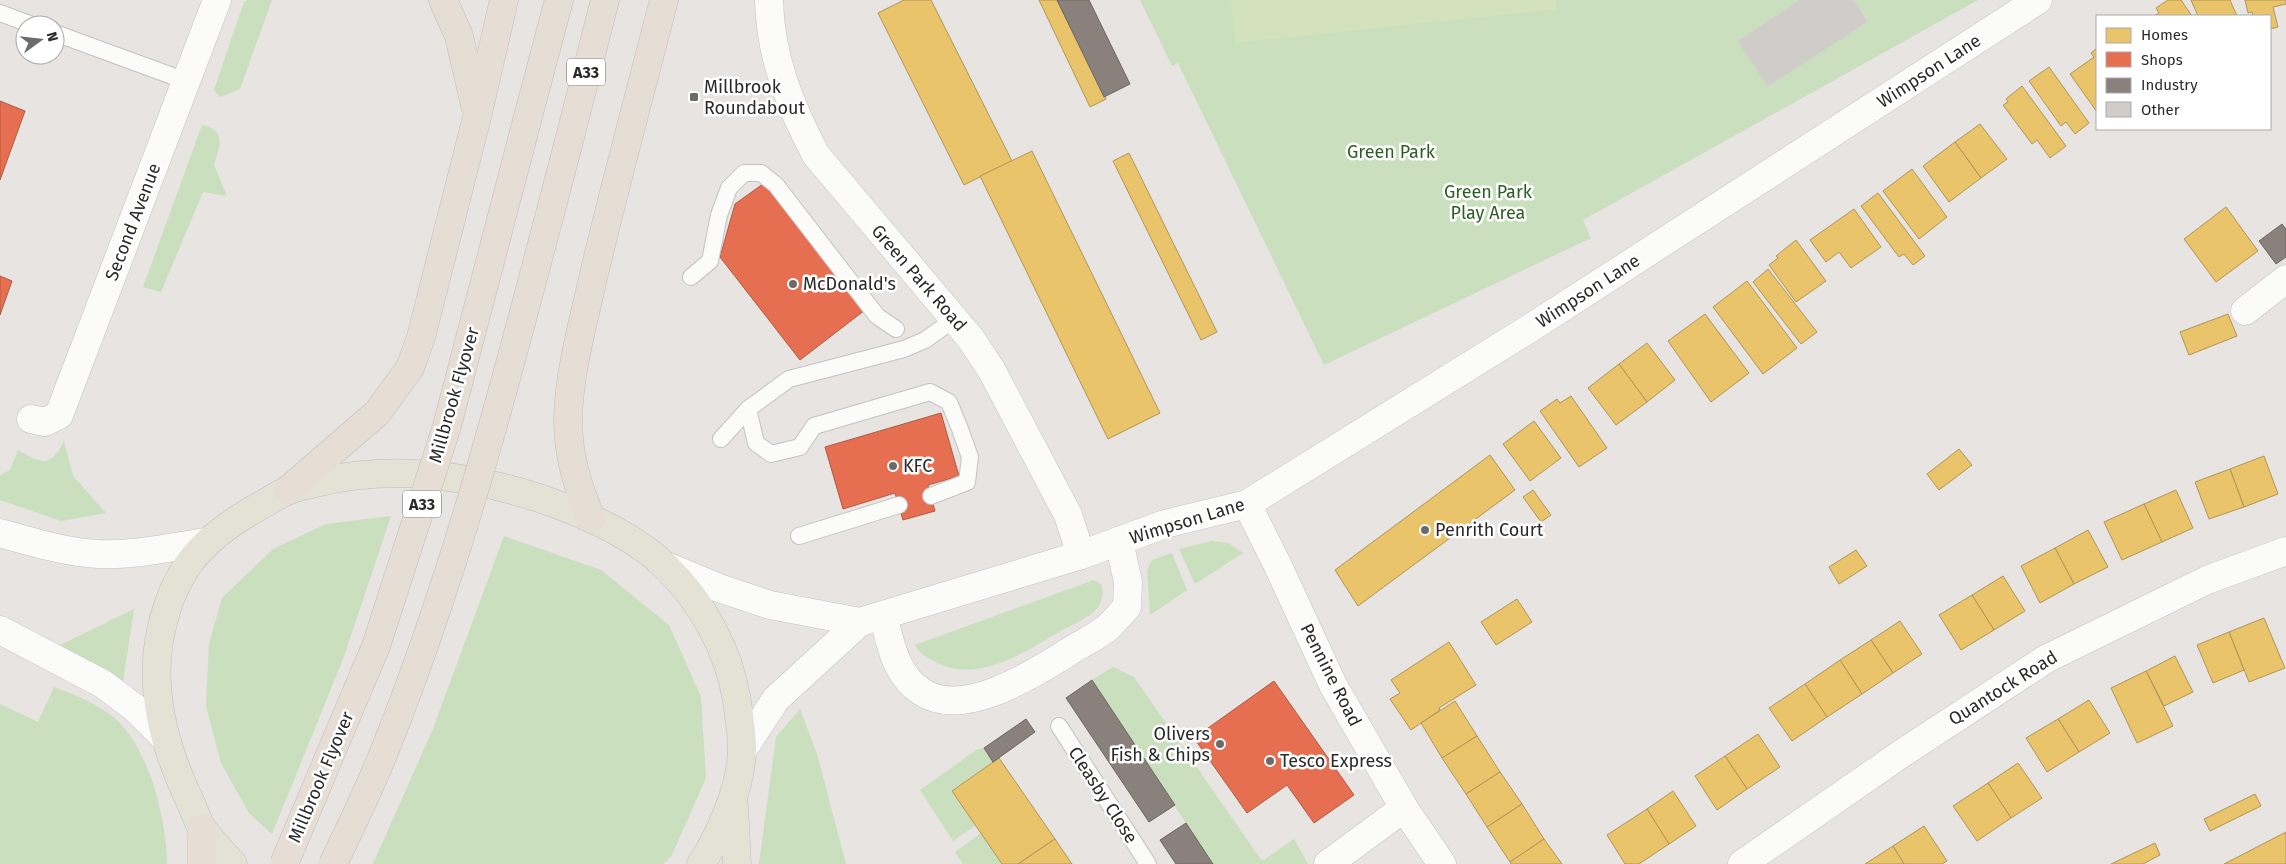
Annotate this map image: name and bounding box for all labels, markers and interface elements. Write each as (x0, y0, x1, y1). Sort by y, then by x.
north arrow (15, 15, 65, 65)
legend (2096, 15, 2271, 130)
text: Homes (2141, 26, 2188, 44)
street label: Wimpson Lane (1873, 29, 1985, 113)
text: N (43, 30, 61, 43)
text: Shops (2141, 51, 2183, 69)
road number: A33 (567, 58, 605, 86)
place label: Millbrook Roundabout (704, 76, 805, 119)
text: Industry (2141, 76, 2198, 94)
marker: Millbrook Roundabout (688, 91, 700, 103)
text: Other (2141, 101, 2180, 119)
park label: Green Park (1347, 141, 1436, 163)
street label: Second Avenue (100, 160, 166, 284)
park label: Green Park Play Area (1444, 181, 1533, 224)
street label: Green Park Road (867, 220, 971, 336)
street label: Wimpson Lane (1532, 249, 1644, 333)
place label: McDonald's (803, 273, 896, 295)
marker: McDonald's (787, 278, 799, 290)
street label: Millbrook Flyover (424, 325, 484, 465)
place label: KFC (903, 455, 932, 477)
marker: KFC (887, 460, 899, 472)
road number: A33 (403, 490, 441, 518)
street label: Wimpson Lane (1127, 493, 1247, 549)
place label: Penrith Court (1435, 519, 1544, 541)
marker: Penrith Court (1419, 524, 1431, 536)
street label: Pennine Road (1296, 620, 1366, 730)
street label: Quantock Road (1945, 646, 2061, 730)
street label: Millbrook Flyover (283, 708, 359, 846)
place label: Olivers Fish & Chips (1110, 723, 1210, 766)
marker: Olivers Fish & Chips (1214, 738, 1226, 750)
street label: Cleasby Close (1064, 743, 1142, 847)
place label: Tesco Express (1280, 750, 1392, 772)
marker: Tesco Express (1264, 755, 1276, 767)

